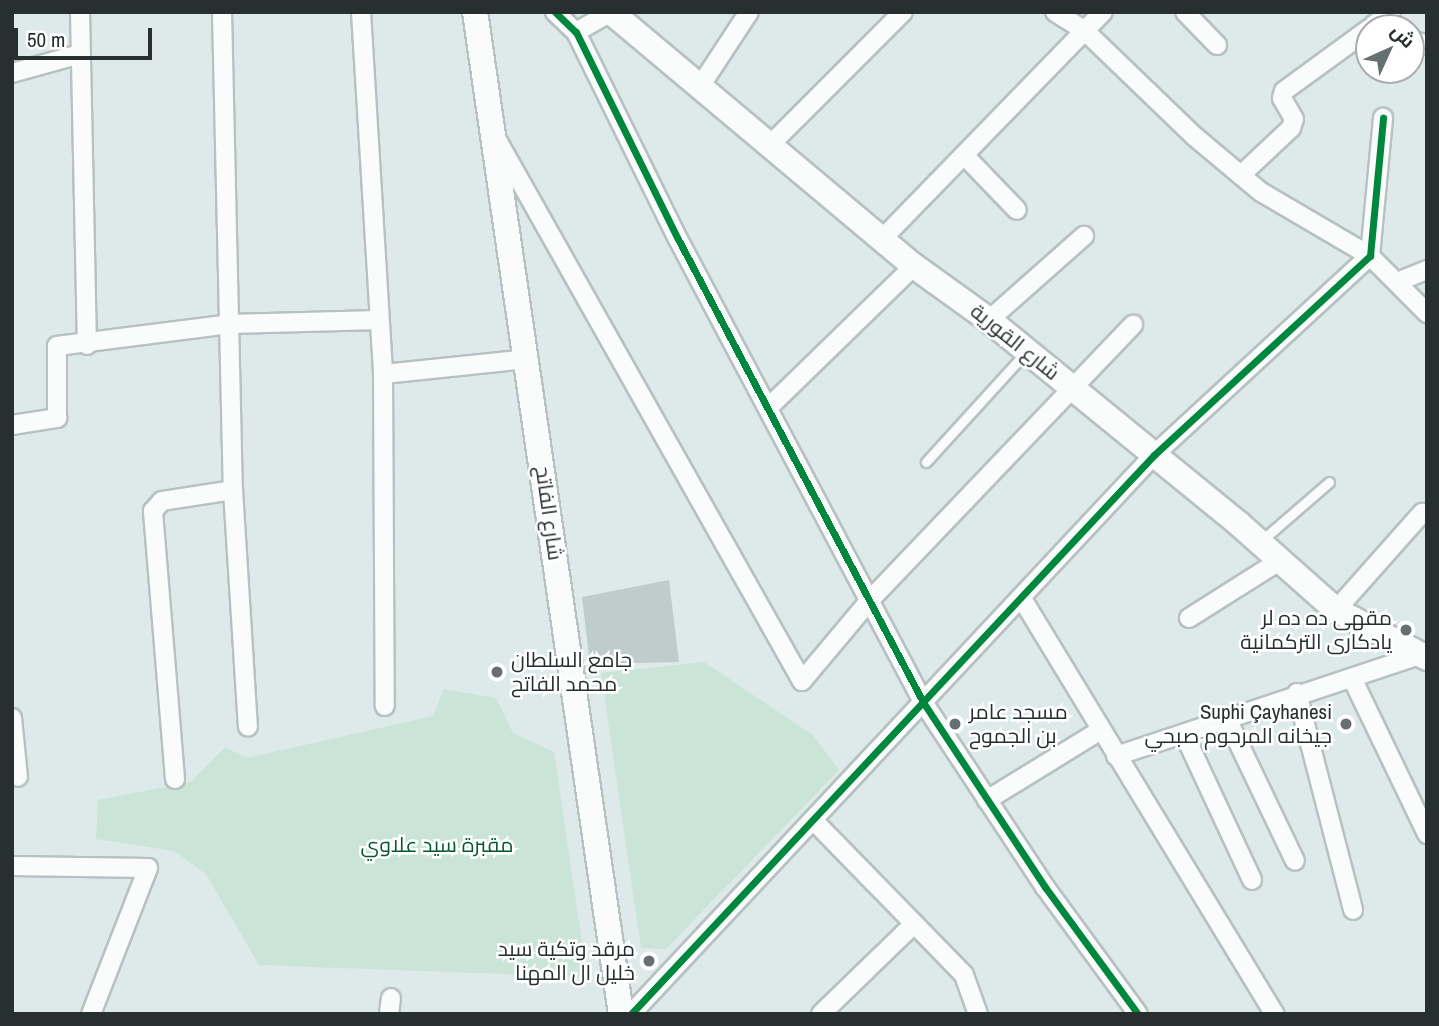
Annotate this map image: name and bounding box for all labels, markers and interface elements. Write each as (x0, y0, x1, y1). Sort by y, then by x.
scale bar (18, 14, 156, 58)
north arrow (1355, 14, 1425, 84)
text: ش (1386, 18, 1421, 53)
text: 50 m (27, 25, 65, 54)
street label: شارع القورية (965, 298, 1065, 386)
street label: شارع الفاتح (530, 464, 568, 562)
place label: مقهى ده ده لر يادكارى التركمانية (1240, 605, 1392, 655)
marker: مقهى ده ده لر يادكارى التركمانية (1398, 622, 1414, 638)
place label: جامع السلطان محمد الفاتح (511, 647, 632, 697)
marker: جامع السلطان محمد الفاتح (489, 664, 505, 680)
place label: مسجد عامر بن الجموح (969, 699, 1068, 749)
place label: Suphi Çayhanesi جيخانه المرحوم صبحي (1145, 699, 1332, 749)
marker: مسجد عامر بن الجموح (947, 716, 963, 732)
marker: Suphi Çayhanesi جيخانه المرحوم صبحي (1338, 716, 1354, 732)
park label: مقبرة سيد علاوي (361, 832, 513, 858)
place label: مرقد وتكية سيد خليل ال المهنا (498, 936, 635, 986)
marker: مرقد وتكية سيد خليل ال المهنا (641, 953, 657, 969)

